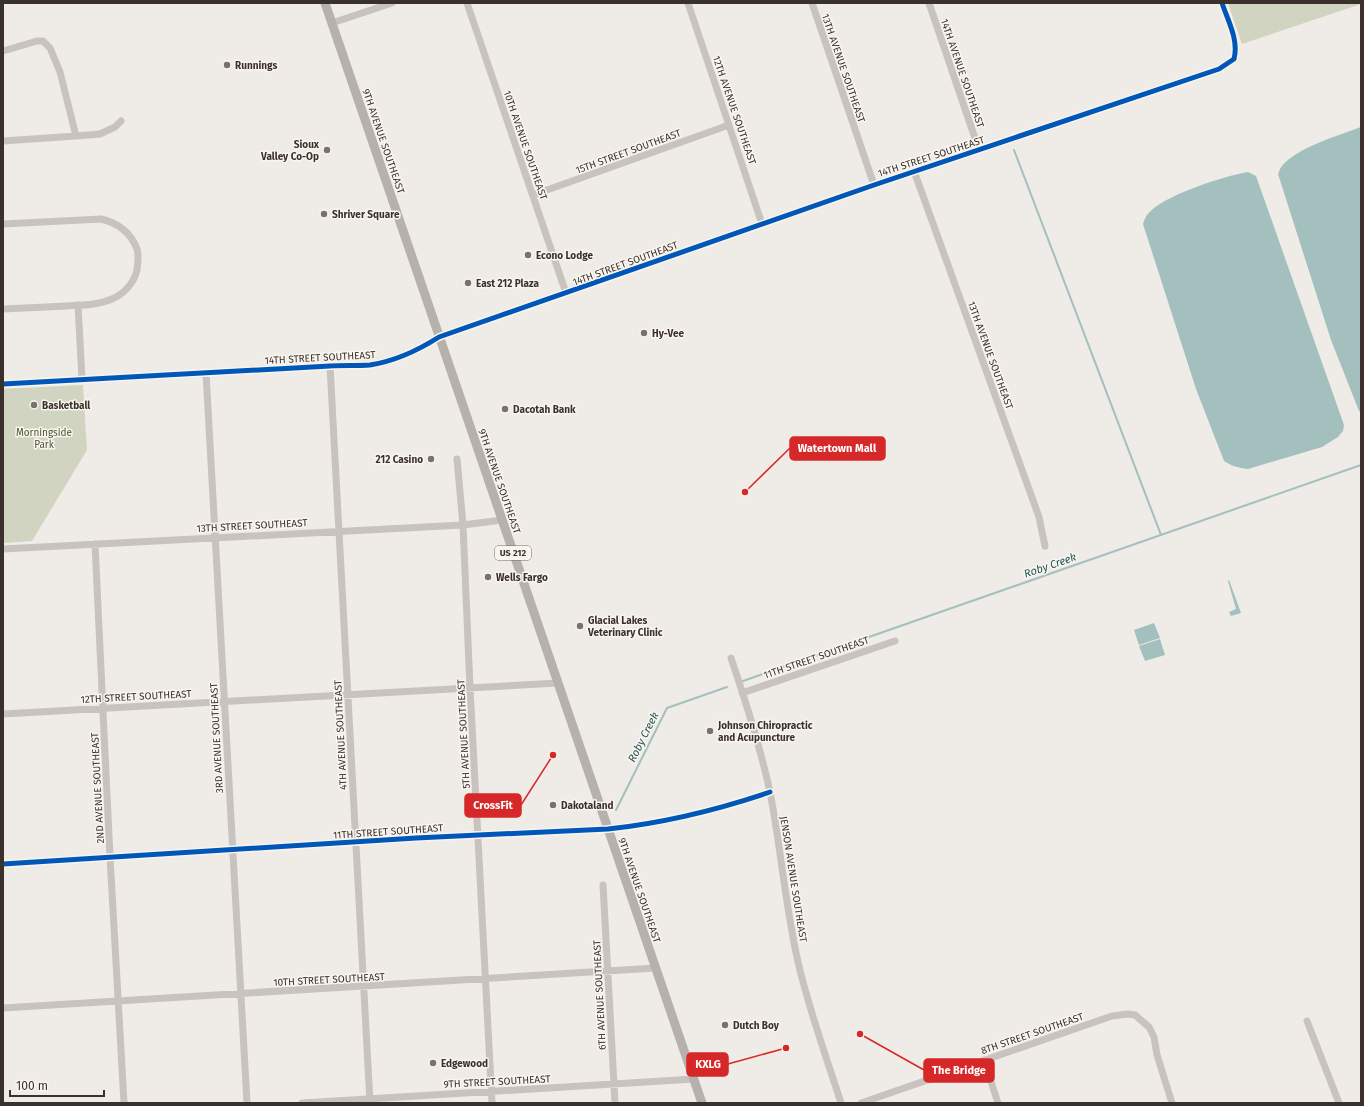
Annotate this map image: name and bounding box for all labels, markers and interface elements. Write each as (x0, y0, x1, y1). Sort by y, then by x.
street label: 13TH AVENUE SOUTHEAST (819, 12, 868, 125)
street label: 14TH AVENUE SOUTHEAST (938, 17, 987, 130)
street label: 12TH AVENUE SOUTHEAST (710, 54, 759, 167)
marker: Runnings (222, 60, 232, 70)
place label: Runnings (235, 60, 277, 72)
street label: 9TH AVENUE SOUTHEAST (359, 87, 407, 196)
street label: 10TH AVENUE SOUTHEAST (501, 89, 550, 202)
street label: 15TH STREET SOUTHEAST (574, 127, 683, 177)
street label: 14TH STREET SOUTHEAST (877, 134, 987, 180)
place label: Sioux Valley Co-Op (260, 139, 320, 163)
marker: Sioux Valley Co-Op (322, 145, 332, 155)
marker: Shriver Square (319, 209, 329, 219)
place label: Shriver Square (332, 209, 400, 221)
street label: 14TH STREET SOUTHEAST (571, 239, 680, 289)
marker: Econo Lodge (523, 250, 533, 260)
place label: Econo Lodge (536, 250, 593, 262)
marker: East 212 Plaza (463, 278, 473, 288)
place label: East 212 Plaza (476, 278, 539, 290)
street label: 13TH AVENUE SOUTHEAST (965, 300, 1015, 412)
marker: Hy-Vee (639, 328, 649, 338)
place label: Hy-Vee (652, 328, 685, 340)
street label: 14TH STREET SOUTHEAST (264, 349, 377, 367)
marker: Basketball (29, 400, 39, 410)
place label: Basketball (42, 400, 90, 412)
marker: Dacotah Bank (500, 404, 510, 414)
place label: Dacotah Bank (513, 404, 576, 416)
park label: Morningside Park (16, 427, 72, 451)
street label: 9TH AVENUE SOUTHEAST (475, 427, 523, 536)
callout: Watertown Mall (790, 437, 885, 460)
text: Watertown Mall (798, 442, 877, 455)
place label: 212 Casino (376, 454, 423, 466)
marker: 212 Casino (426, 454, 436, 464)
street label: 13TH STREET SOUTHEAST (196, 517, 309, 535)
road number: US 212 (495, 546, 531, 560)
water label: Roby Creek (1022, 550, 1078, 580)
marker: Wells Fargo (483, 572, 493, 582)
place label: Wells Fargo (496, 572, 548, 584)
place label: Glacial Lakes Veterinary Clinic (587, 615, 663, 639)
marker: Glacial Lakes Veterinary Clinic (575, 621, 585, 631)
street label: 11TH STREET SOUTHEAST (762, 634, 871, 682)
street label: 5TH AVENUE SOUTHEAST (455, 678, 473, 789)
street label: 4TH AVENUE SOUTHEAST (332, 679, 350, 790)
street label: 3RD AVENUE SOUTHEAST (208, 682, 226, 793)
street label: 12TH STREET SOUTHEAST (80, 688, 193, 706)
water label: Roby Creek (625, 710, 662, 764)
place label: Johnson Chiropractic and Acupuncture (717, 720, 813, 744)
marker: Johnson Chiropractic and Acupuncture (705, 726, 715, 736)
street label: 2ND AVENUE SOUTHEAST (89, 731, 107, 844)
callout: CrossFit (465, 794, 521, 817)
text: CrossFit (473, 799, 514, 812)
marker: Dakotaland (548, 800, 558, 810)
place label: Dakotaland (561, 800, 613, 812)
street label: JENSON AVENUE SOUTHEAST (777, 815, 809, 944)
street label: 11TH STREET SOUTHEAST (333, 822, 444, 842)
street label: 9TH AVENUE SOUTHEAST (615, 836, 663, 945)
street label: 6TH AVENUE SOUTHEAST (591, 939, 609, 1050)
street label: 10TH STREET SOUTHEAST (273, 971, 386, 989)
street label: 8TH STREET SOUTHEAST (980, 1011, 1086, 1057)
marker: Dutch Boy (720, 1020, 730, 1030)
place label: Dutch Boy (733, 1020, 780, 1032)
callout: KXLG (687, 1053, 728, 1076)
marker: Edgewood (428, 1058, 438, 1068)
place label: Edgewood (441, 1058, 488, 1070)
text: KXLG (695, 1058, 721, 1071)
callout: The Bridge (924, 1059, 994, 1082)
text: The Bridge (932, 1064, 986, 1077)
scale bar (10, 1072, 104, 1098)
street label: 9TH STREET SOUTHEAST (443, 1073, 552, 1091)
text: 100 m (16, 1079, 48, 1093)

